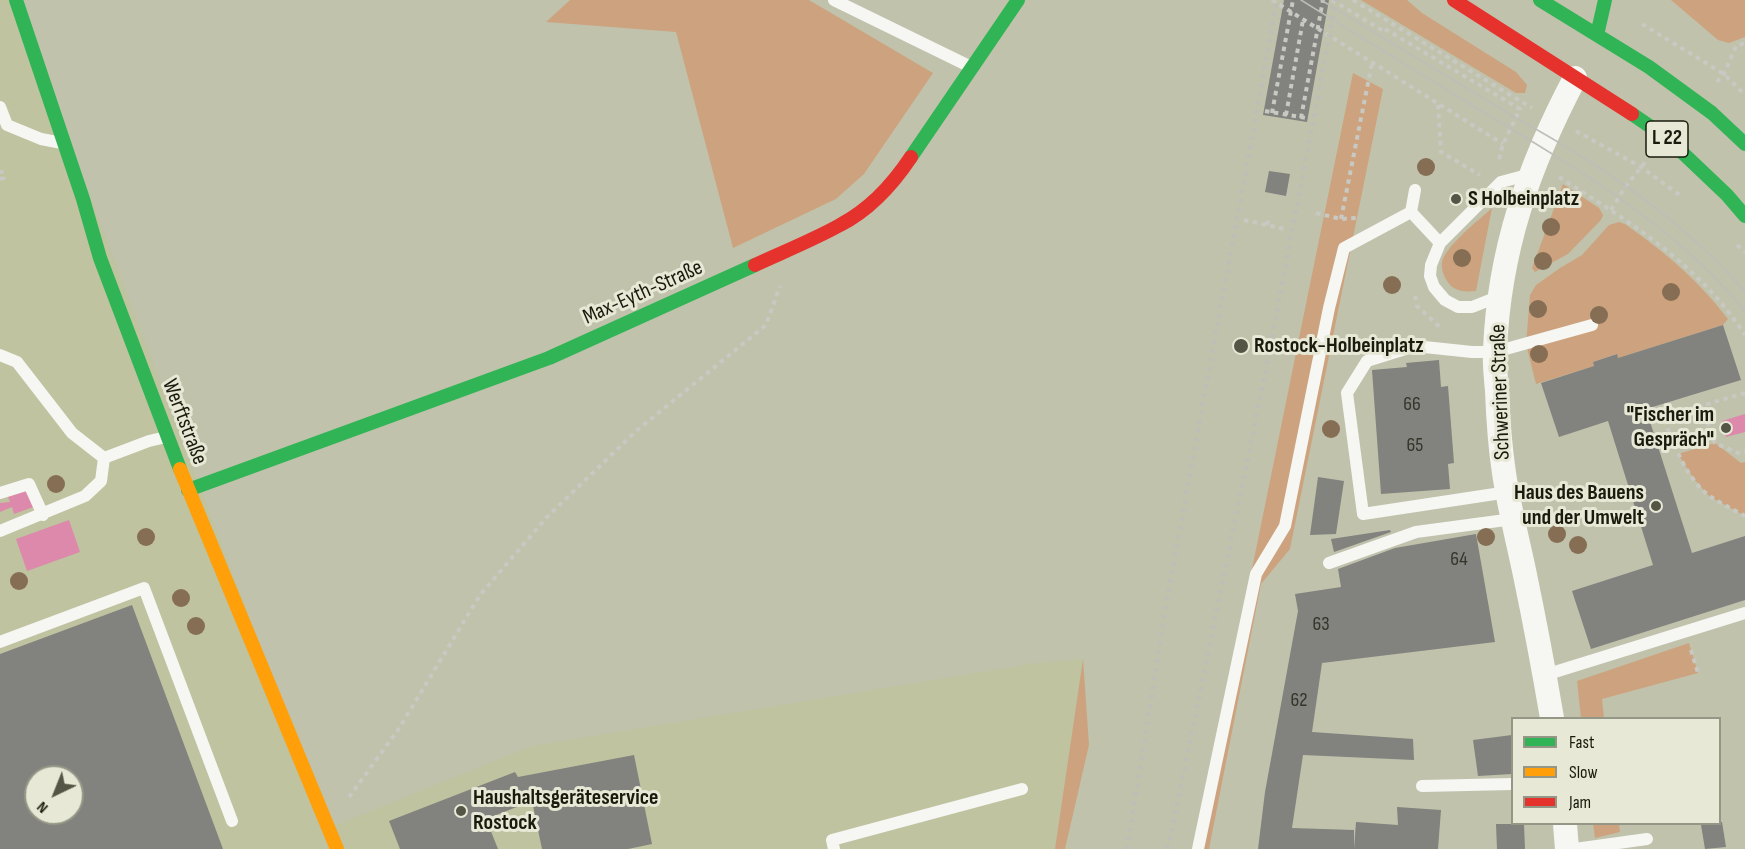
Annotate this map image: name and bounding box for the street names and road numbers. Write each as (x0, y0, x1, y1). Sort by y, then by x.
road number: L 22 (1646, 121, 1688, 157)
street label: Max-Eyth-Straße (579, 255, 707, 331)
street label: Schweriner Straße (1485, 324, 1517, 460)
street label: Werftstraße (156, 376, 212, 468)

